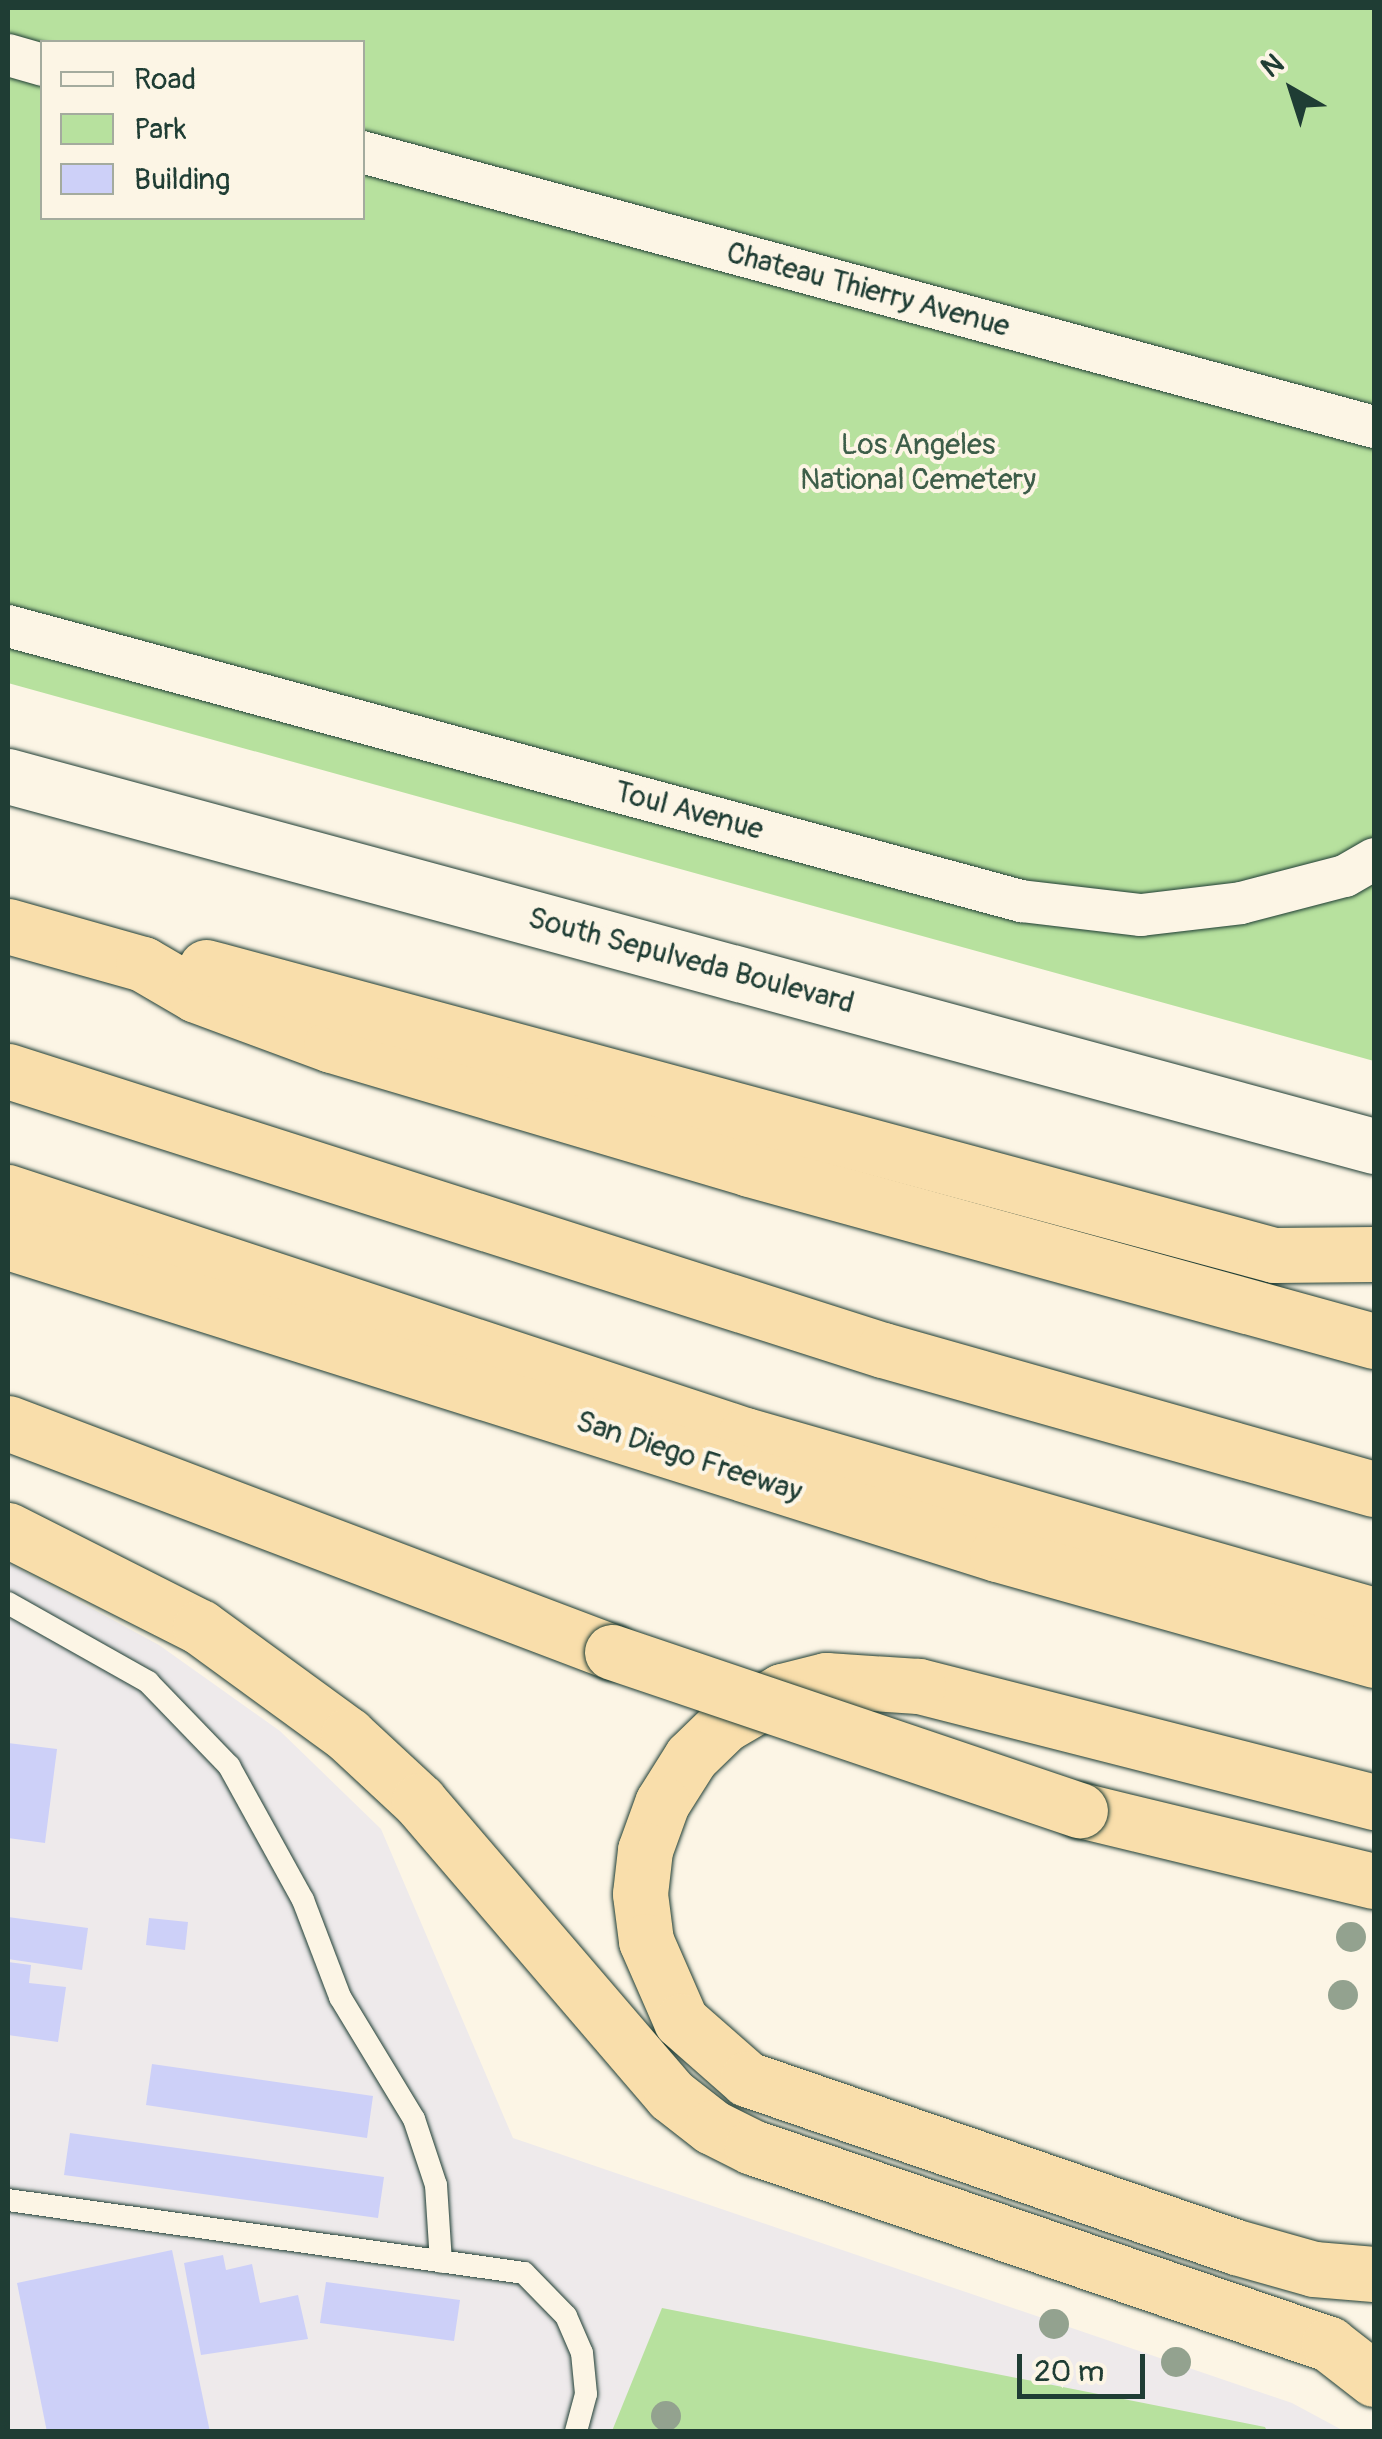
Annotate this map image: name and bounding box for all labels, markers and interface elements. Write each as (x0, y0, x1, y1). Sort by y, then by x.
legend (40, 40, 365, 220)
north arrow (1242, 40, 1342, 140)
text: N (1254, 47, 1291, 86)
text: Road (134, 61, 196, 98)
text: Park (134, 111, 187, 148)
text: Building (134, 161, 230, 198)
street label: Chateau Thierry Avenue (723, 235, 1013, 345)
park label: Los Angeles National Cemetery (800, 427, 1036, 498)
street label: Toul Avenue (611, 774, 767, 848)
street label: South Sepulveda Boulevard (524, 900, 858, 1022)
street label: San Diego Freeway (571, 1404, 807, 1510)
scale bar (1022, 2334, 1150, 2396)
text: 20 m (1034, 2353, 1104, 2390)

